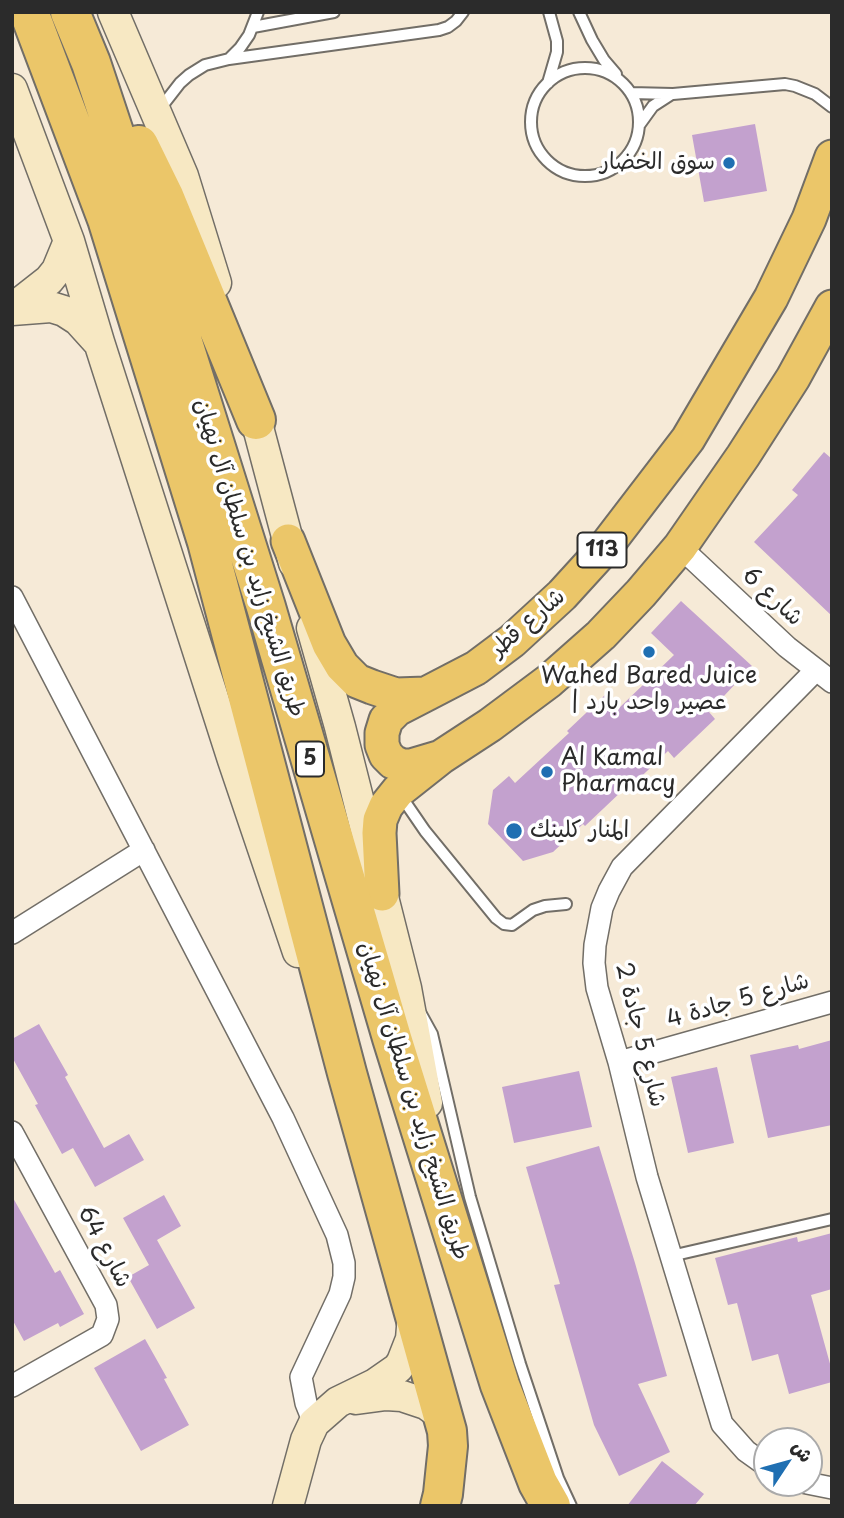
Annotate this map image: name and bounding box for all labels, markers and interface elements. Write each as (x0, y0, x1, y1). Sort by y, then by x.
place label: سوق الخضار (600, 149, 715, 177)
marker: سوق الخضار (721, 155, 737, 171)
street label: طريق الشيخ زايد بن سلطان آل نهيان (187, 396, 311, 720)
road number: 113 (578, 532, 626, 568)
street label: شارع 6 (736, 562, 808, 632)
street label: شارع قطر (485, 583, 571, 663)
marker: Wahed Bared Juice | عصير واحد بارد (641, 644, 657, 660)
place label: Wahed Bared Juice | عصير واحد بارد (541, 663, 757, 717)
road number: 5 (296, 742, 324, 776)
place label: Al Kamal Pharmacy (561, 745, 675, 799)
marker: Al Kamal Pharmacy (539, 764, 555, 780)
place label: المنار كلينك (530, 817, 629, 845)
marker: المنار كلينك (504, 821, 524, 841)
street label: طريق الشيخ زايد بن سلطان آل نهيان (351, 939, 475, 1263)
street label: شارع 5 جادة 2 (609, 960, 671, 1110)
street label: شارع 5 جادة 4 (664, 967, 812, 1035)
street label: شارع 64 (71, 1201, 137, 1293)
north arrow (753, 1427, 823, 1497)
text: ش (786, 1434, 821, 1468)

